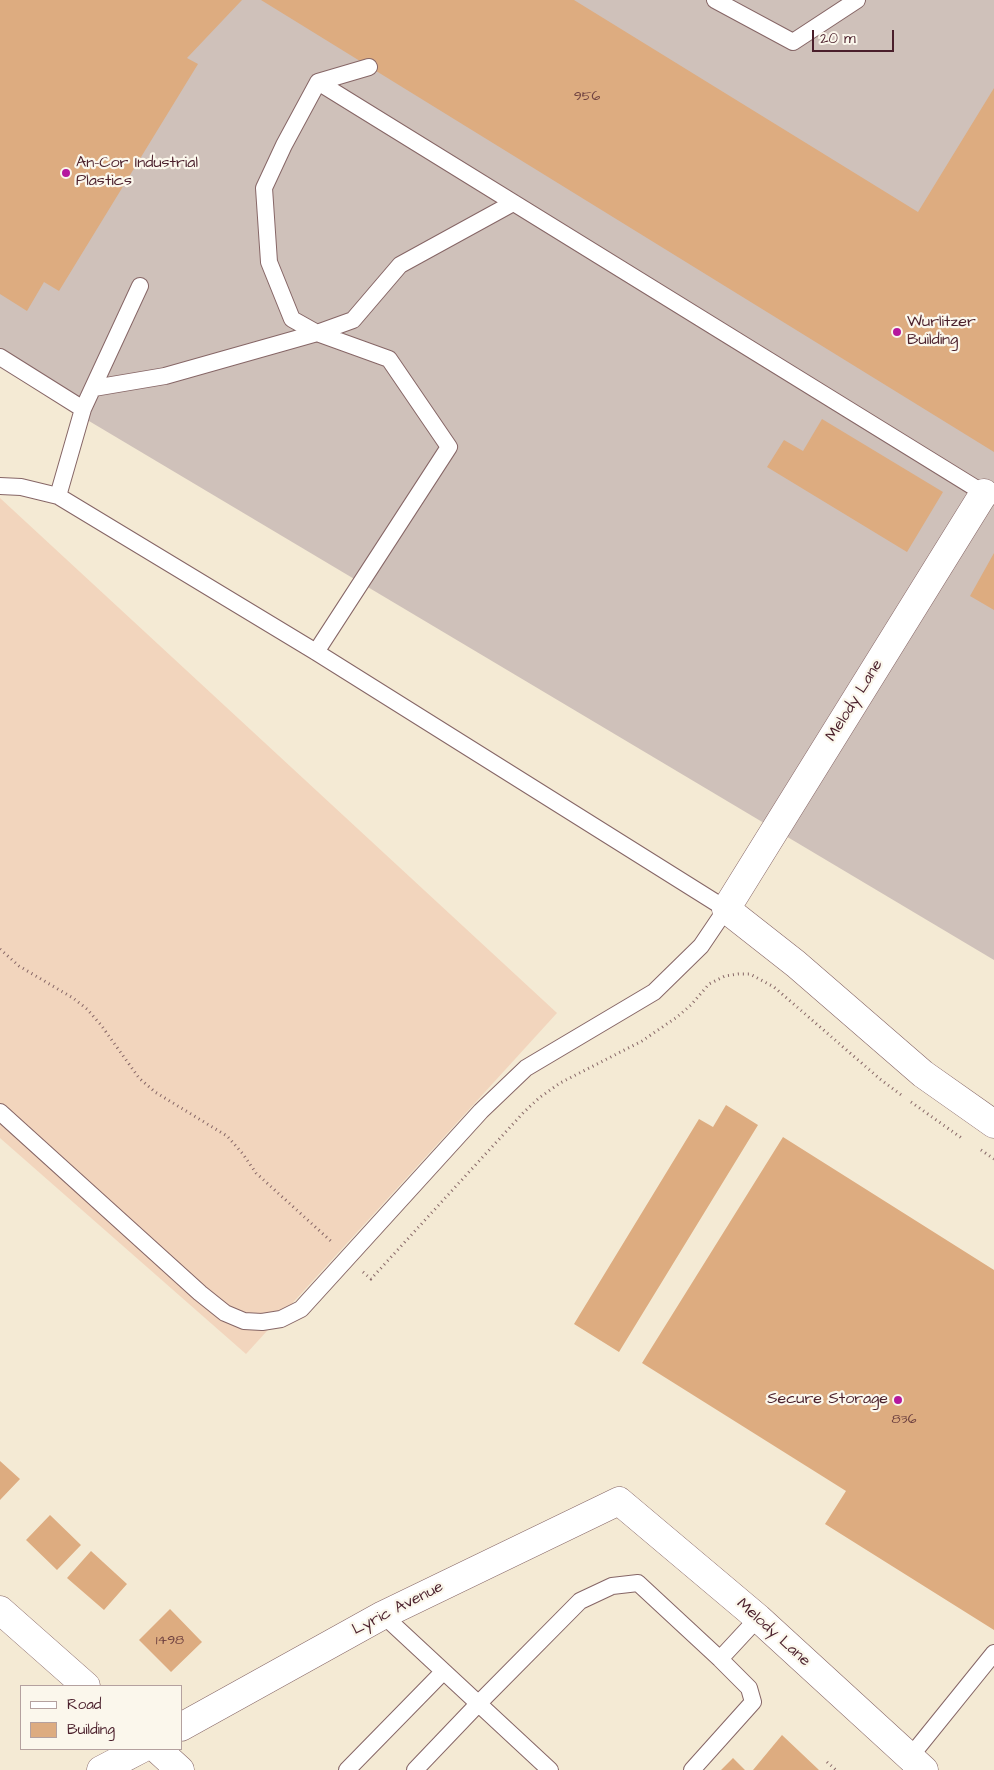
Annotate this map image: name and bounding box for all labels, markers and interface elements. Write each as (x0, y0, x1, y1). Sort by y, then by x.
scale bar (814, 20, 896, 52)
text: 20 m (820, 28, 856, 49)
house number: 956 (574, 89, 600, 105)
place label: An-Cor Industrial Plastics (76, 154, 198, 192)
marker: An-Cor Industrial Plastics (60, 167, 72, 179)
place label: Wurlitzer Building (907, 313, 976, 351)
marker: Wurlitzer Building (891, 326, 903, 338)
street label: Melody Lane (822, 657, 888, 745)
place label: Secure Storage (767, 1390, 888, 1410)
marker: Secure Storage (892, 1394, 904, 1406)
house number: 836 (892, 1412, 916, 1428)
street label: Lyric Avenue (349, 1578, 447, 1640)
street label: Melody Lane (732, 1595, 814, 1671)
house number: 1498 (156, 1633, 184, 1649)
legend (20, 1685, 182, 1750)
text: Road (67, 1694, 101, 1715)
text: Building (67, 1719, 115, 1740)

